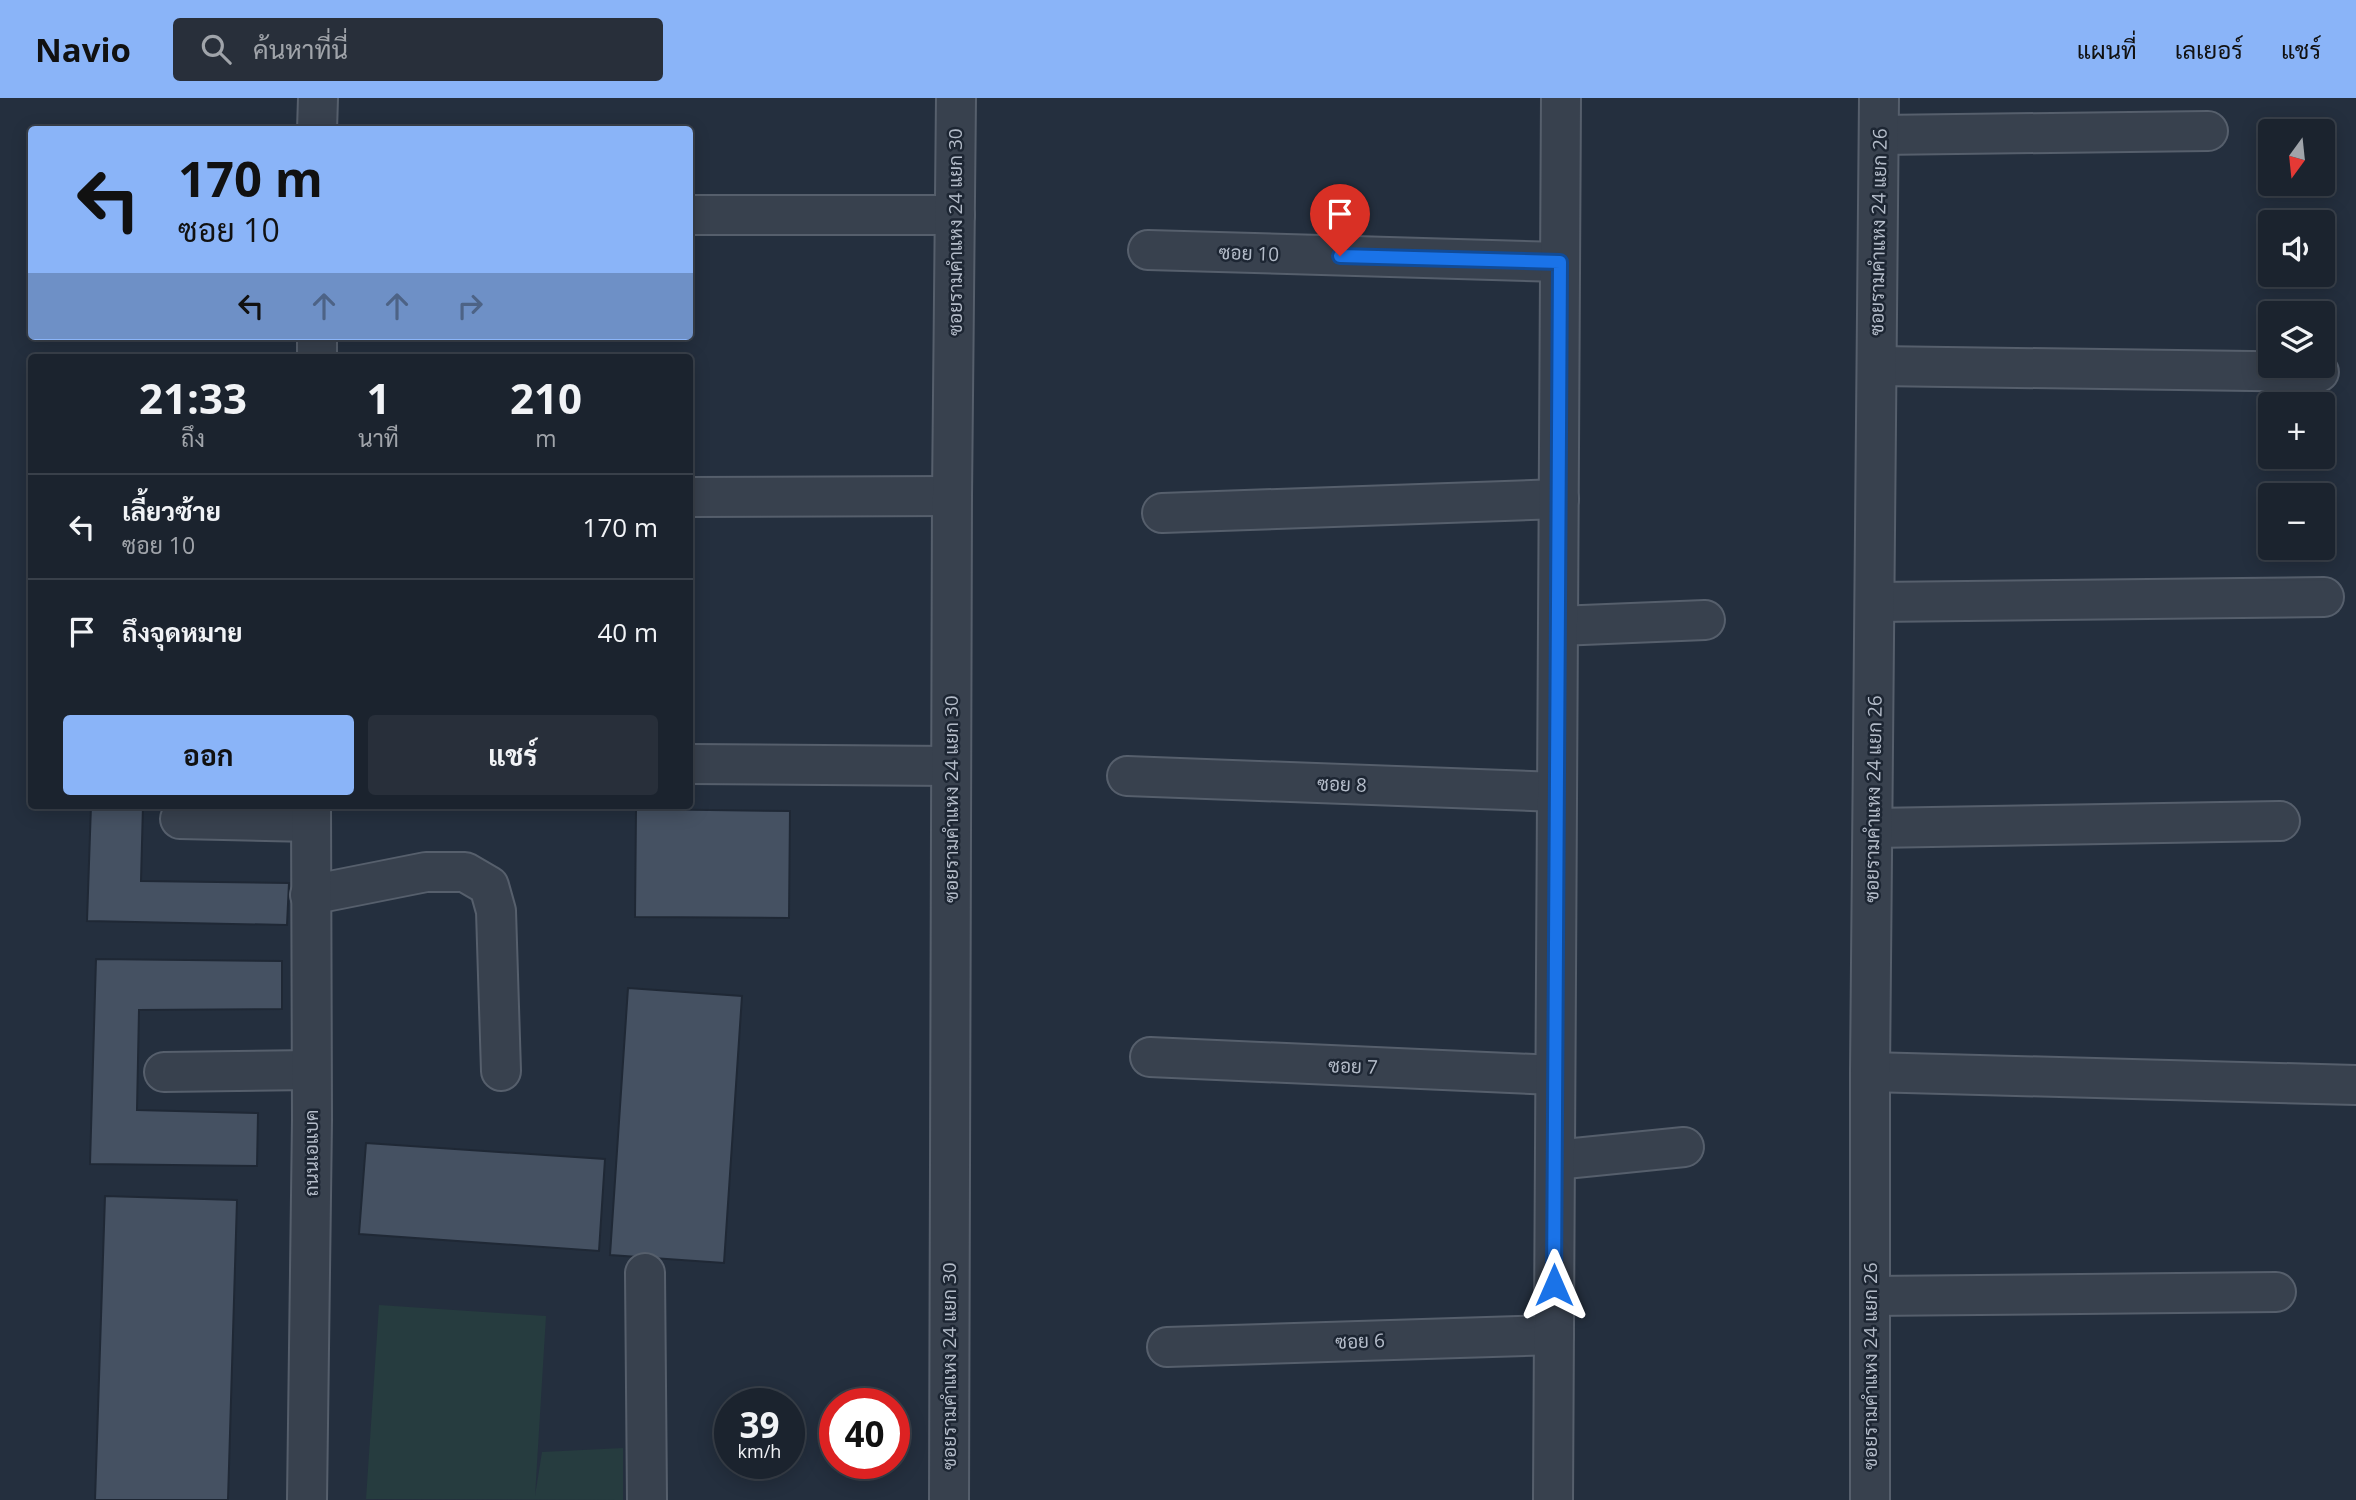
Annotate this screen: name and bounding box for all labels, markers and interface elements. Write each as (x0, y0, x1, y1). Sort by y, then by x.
search box (173, 18, 663, 81)
text: Navio (35, 27, 131, 72)
icon: search (197, 30, 235, 68)
text: ค้นหาที่นี่ (253, 31, 348, 67)
text: แผนที่ (2077, 33, 2137, 66)
text: เลเยอร์ (2175, 33, 2243, 66)
text: แชร์ (2281, 33, 2321, 66)
north arrow (2258, 119, 2334, 196)
map controls (2258, 119, 2335, 560)
street label: ซอยรามคำแหง 24 แยก 30 (942, 128, 968, 336)
street label: ซอยรามคำแหง 24 แยก 26 (1863, 128, 1893, 336)
text: 170 m (178, 145, 323, 211)
icon: left (63, 154, 154, 245)
pin (1310, 184, 1370, 256)
icon: arrive (1321, 195, 1359, 233)
text: ซอย 10 (178, 208, 280, 251)
button: sound (2258, 210, 2335, 287)
street label: ซอย 10 (1218, 239, 1280, 267)
icon: left (232, 287, 270, 325)
icon: ahead (305, 287, 343, 325)
icon: ahead (378, 287, 416, 325)
icon: right (451, 287, 489, 325)
button: layers (2258, 301, 2335, 378)
text: 21:33 (139, 369, 247, 426)
text: 1 (366, 369, 390, 426)
text: 210 (510, 369, 582, 426)
button: + (2258, 392, 2335, 469)
text: ถึง (181, 422, 205, 454)
text: นาที (358, 422, 399, 454)
text: m (535, 422, 557, 454)
button: − (2258, 483, 2335, 560)
text: เลี้ยวซ้าย (122, 493, 221, 529)
icon: left (63, 508, 101, 546)
text: 170 m (583, 509, 658, 545)
text: ซอย 10 (122, 529, 195, 561)
icon: arrive (63, 613, 101, 651)
text: ถึงจุดหมาย (122, 614, 243, 650)
text: 40 m (597, 614, 658, 650)
street label: ซอยรามคำแหง 24 แยก 30 (938, 695, 964, 903)
street label: ซอยรามคำแหง 24 แยก 26 (1858, 695, 1888, 903)
button: ออก (63, 715, 354, 795)
button: แชร์ (368, 715, 658, 795)
street label: ซอย 8 (1317, 770, 1367, 798)
street label: ซอย 7 (1328, 1052, 1378, 1080)
street label: ถนนเอแบค (298, 1109, 324, 1197)
position arrow (1517, 1248, 1591, 1322)
street label: ซอยรามคำแหง 24 แยก 30 (936, 1262, 962, 1470)
street label: ซอยรามคำแหง 24 แยก 26 (1857, 1262, 1883, 1470)
street label: ซอย 6 (1335, 1327, 1385, 1355)
speed limit sign: 40 (819, 1388, 910, 1479)
text: 39 (739, 1401, 780, 1448)
text: km/h (738, 1439, 781, 1463)

